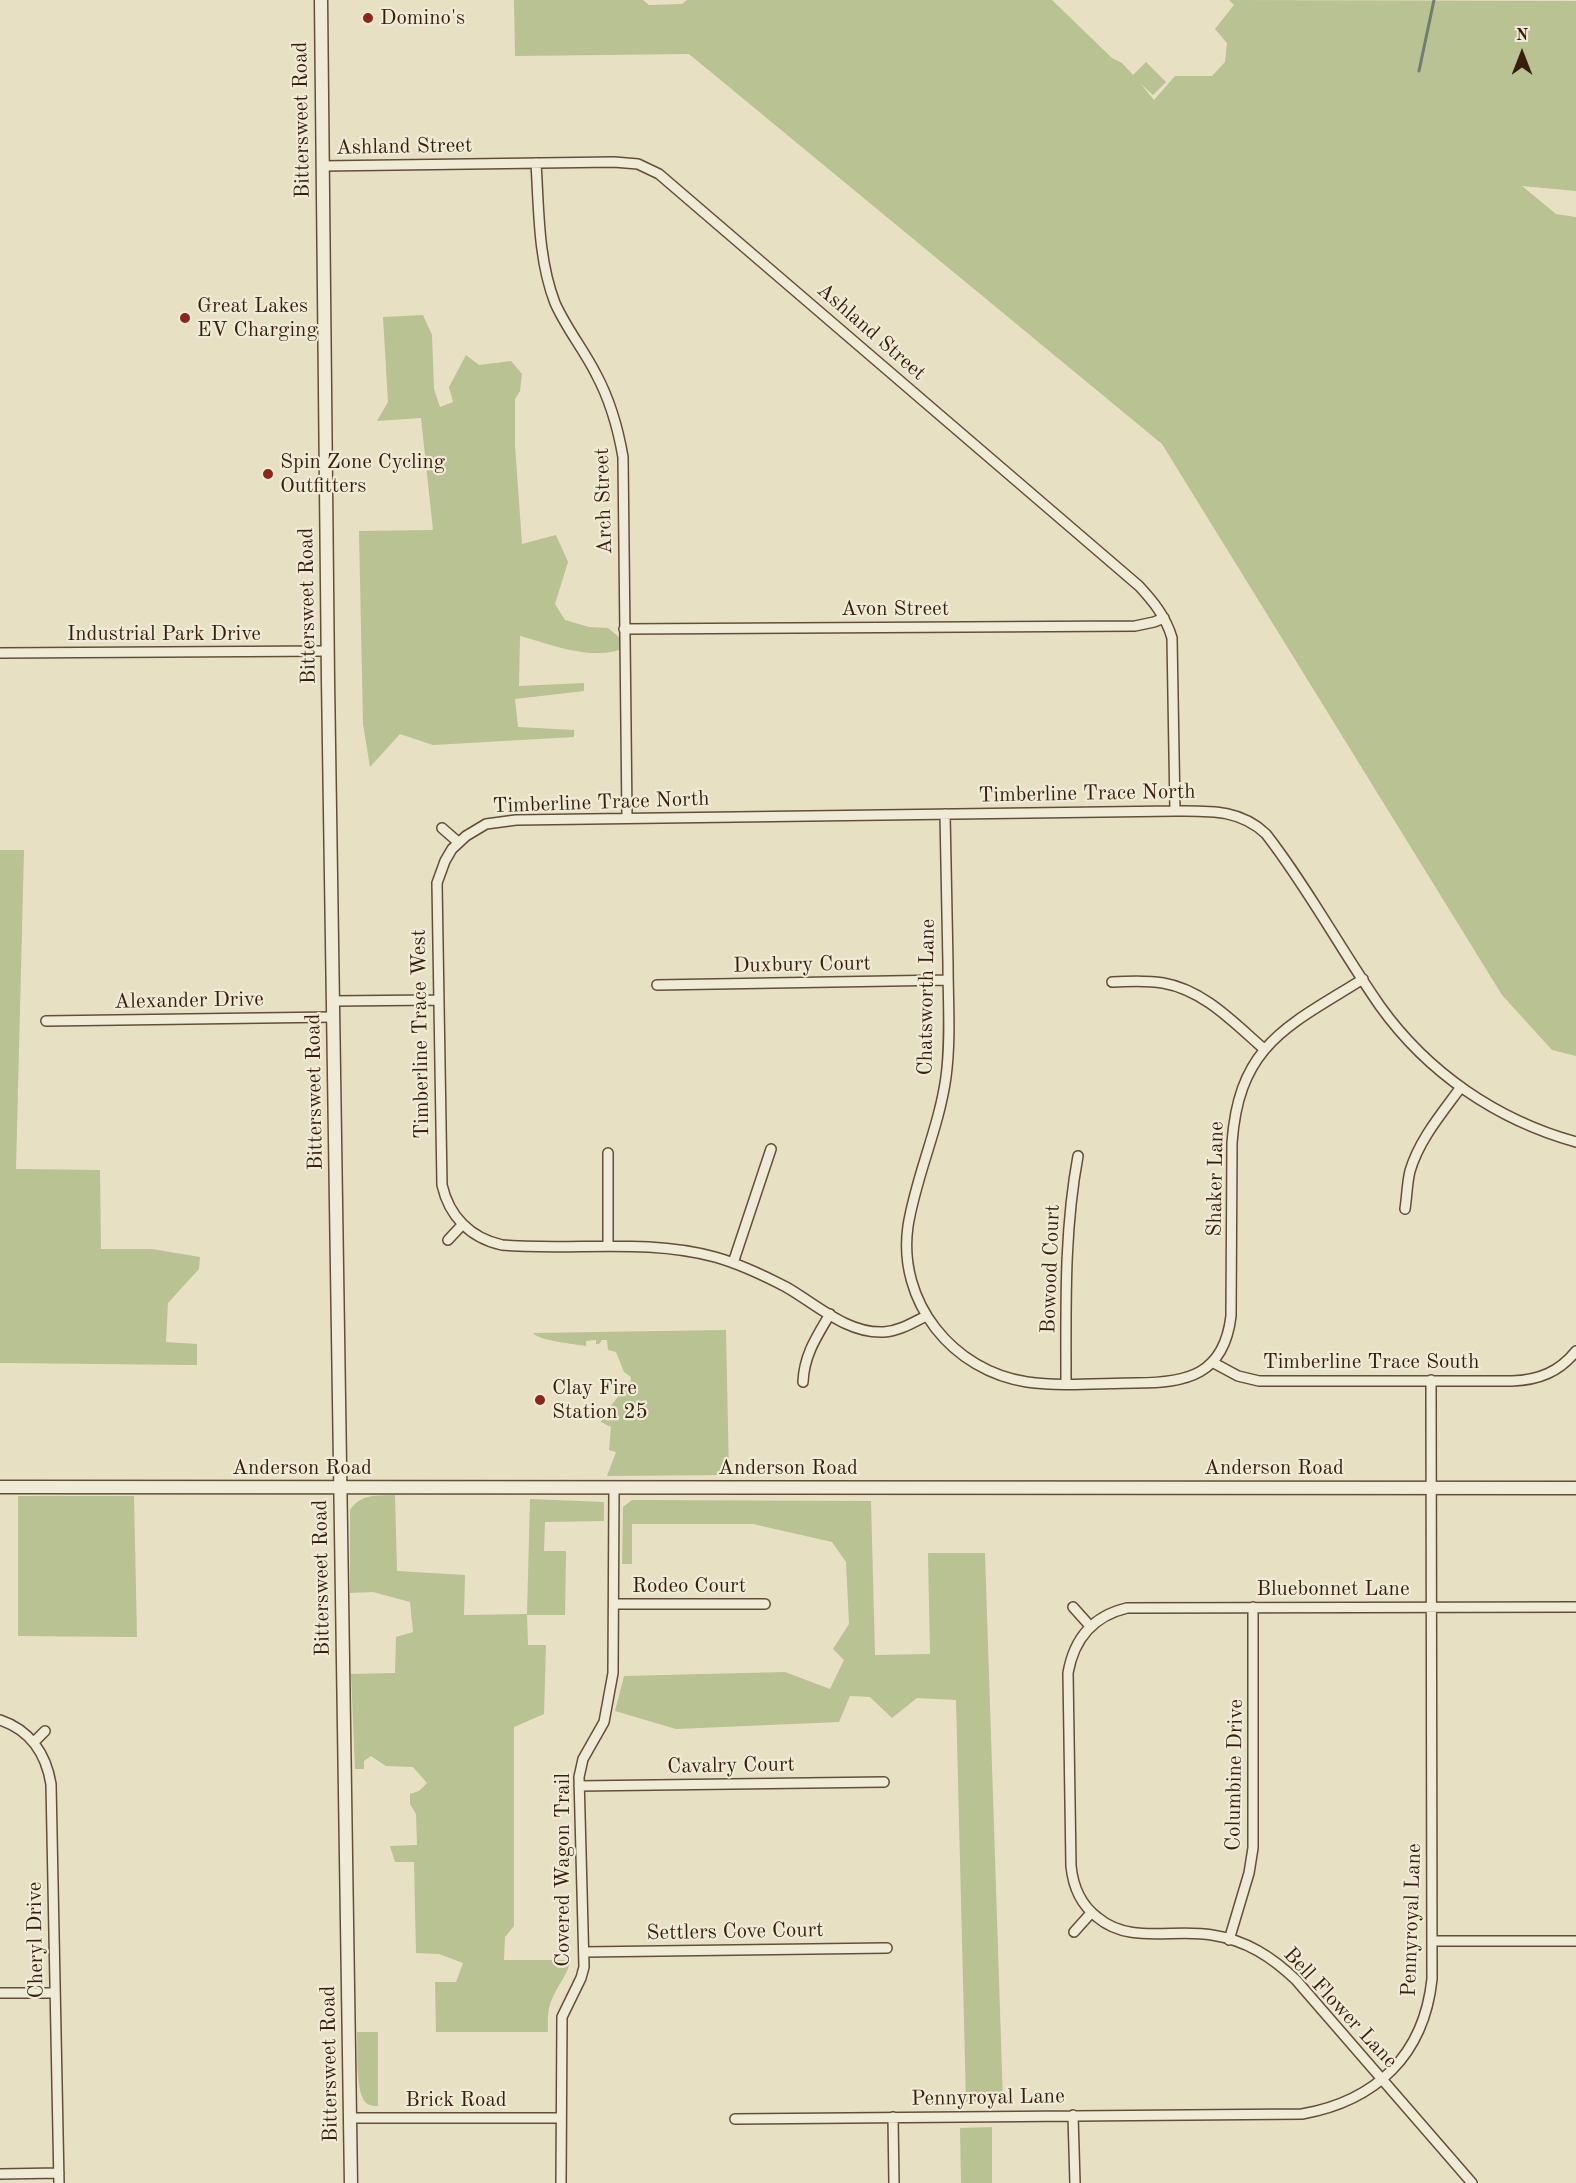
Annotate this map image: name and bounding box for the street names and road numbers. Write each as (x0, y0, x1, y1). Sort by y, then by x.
street label: Bittersweet Road (288, 41, 316, 199)
street label: Ashland Street (336, 133, 472, 161)
street label: Ashland Street (811, 278, 931, 386)
street label: Arch Street (590, 447, 618, 555)
street label: Bittersweet Road (294, 527, 322, 685)
street label: Avon Street (841, 596, 949, 622)
street label: Industrial Park Drive (67, 621, 261, 647)
street label: Timberline Trace North (978, 780, 1196, 808)
street label: Timberline Trace North (492, 787, 710, 819)
street label: Chatsworth Lane (913, 918, 941, 1076)
street label: Timberline Trace West (407, 929, 435, 1139)
street label: Duxbury Court (733, 951, 871, 979)
street label: Alexander Drive (114, 987, 264, 1015)
street label: Bittersweet Road (301, 1013, 329, 1171)
street label: Shaker Lane (1202, 1121, 1230, 1237)
street label: Bowood Court (1036, 1204, 1066, 1334)
street label: Timberline Trace South (1263, 1349, 1479, 1375)
street label: Anderson Road (232, 1455, 372, 1481)
street label: Anderson Road (718, 1455, 858, 1481)
street label: Anderson Road (1204, 1455, 1344, 1481)
street label: Bittersweet Road (308, 1499, 336, 1657)
street label: Rodeo Court (632, 1573, 746, 1599)
street label: Bluebonnet Lane (1256, 1576, 1410, 1602)
street label: Columbine Drive (1221, 1699, 1249, 1851)
street label: Cavalry Court (667, 1752, 795, 1780)
street label: Covered Wagon Trail (550, 1773, 576, 1967)
street label: Pennyroyal Lane (1397, 1843, 1427, 1997)
street label: Cheryl Drive (22, 1881, 50, 1999)
street label: Settlers Cove Court (646, 1918, 824, 1946)
street label: Bell Flower Lane (1278, 1942, 1402, 2074)
street label: Bittersweet Road (316, 1985, 344, 2143)
street label: Pennyroyal Lane (911, 2084, 1065, 2112)
street label: Brick Road (405, 2087, 507, 2113)

